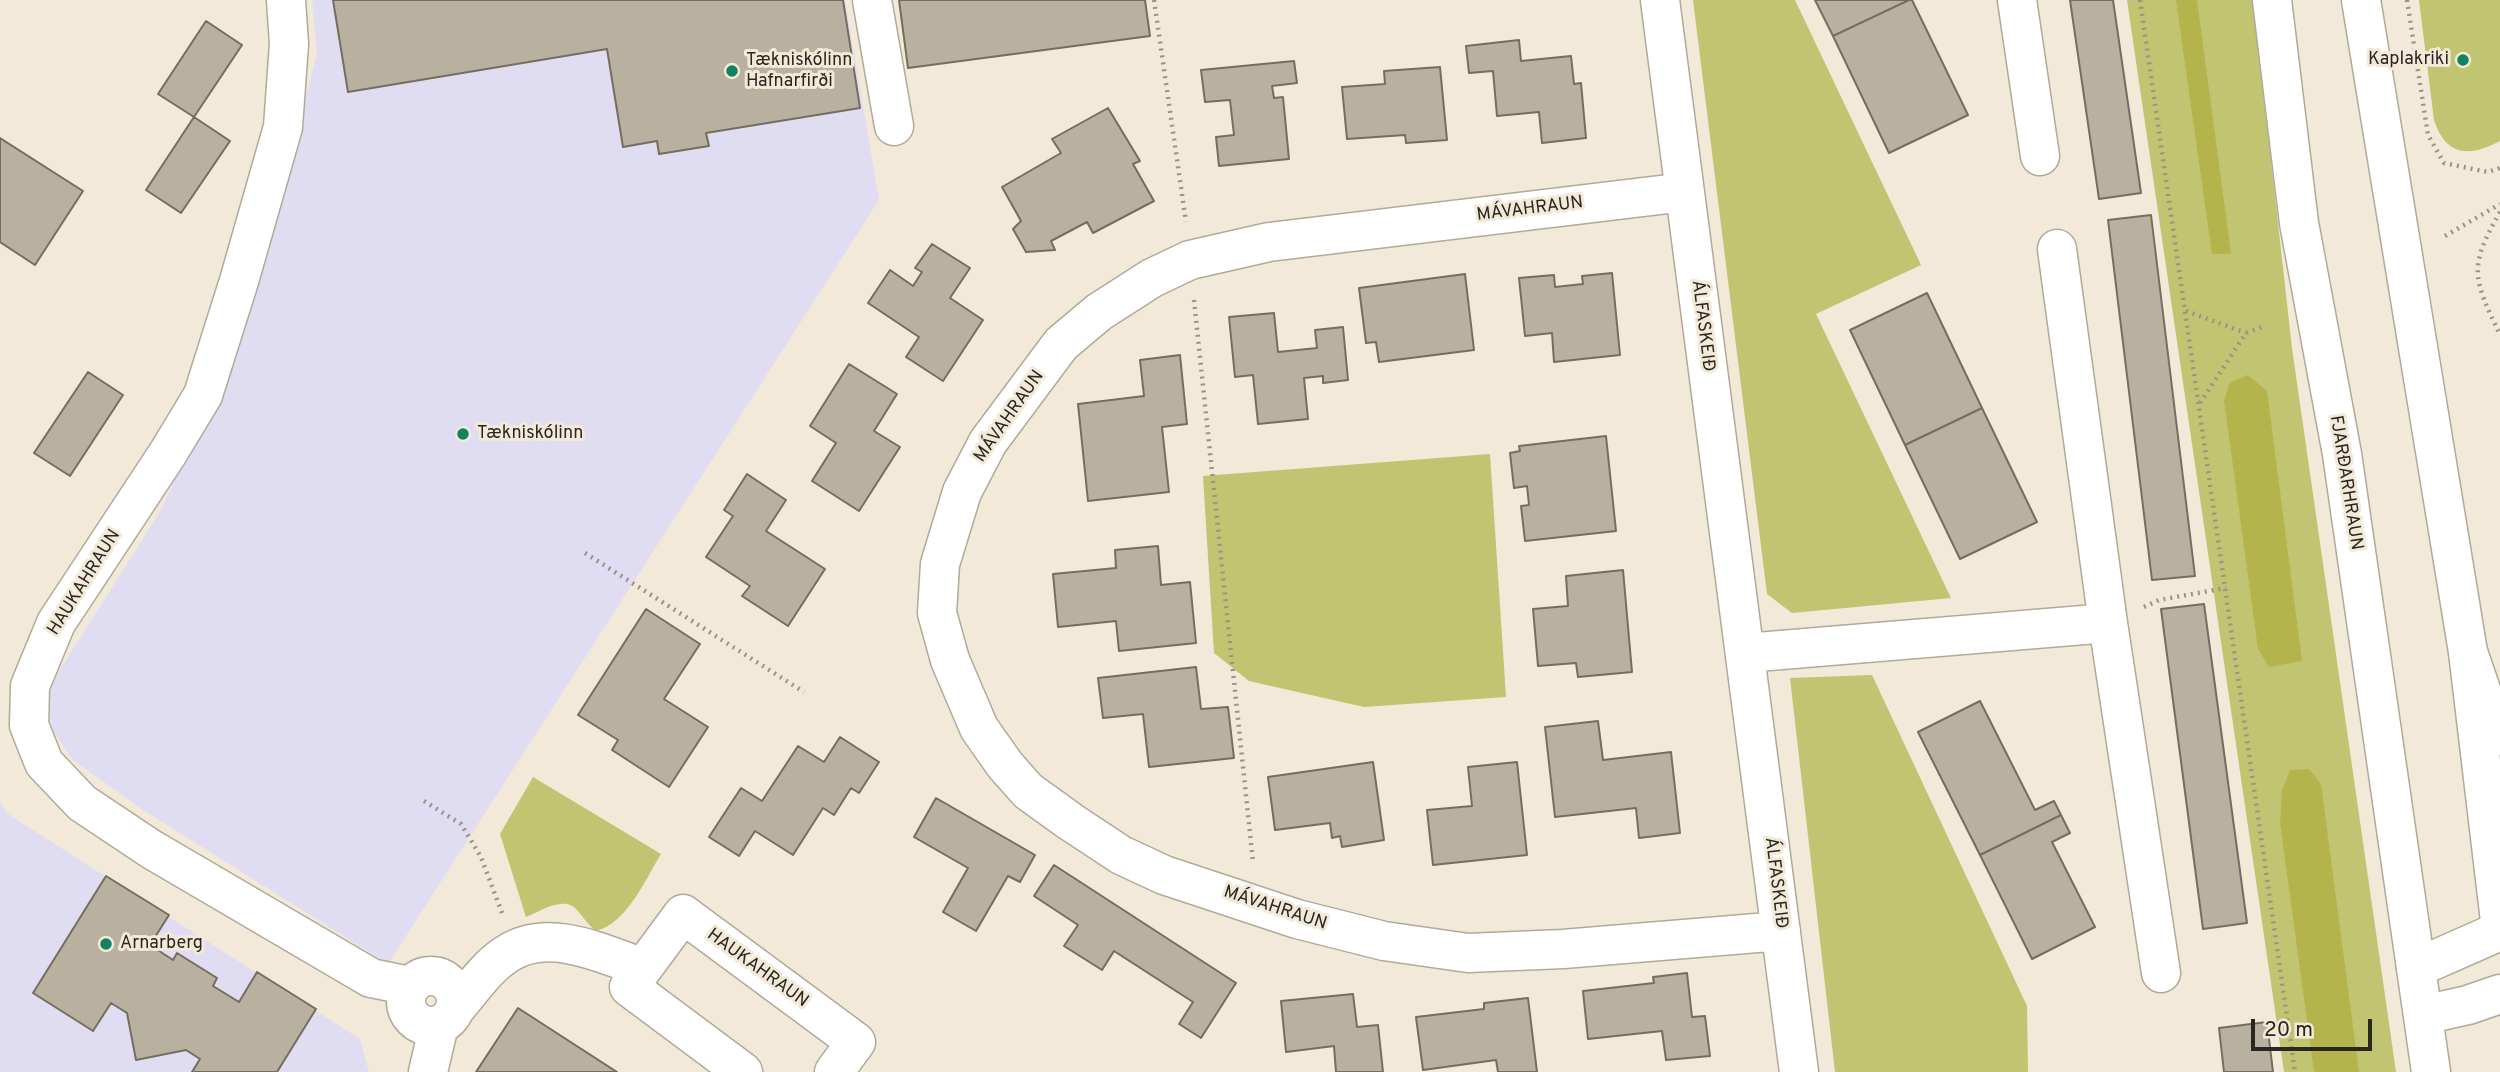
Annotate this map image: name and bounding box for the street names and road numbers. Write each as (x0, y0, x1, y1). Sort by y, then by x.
street label: MÁVAHRAUN (1475, 193, 1585, 227)
street label: ÁLFASKEIÐ (1686, 279, 1718, 373)
street label: MÁVAHRAUN (970, 367, 1050, 467)
street label: FJARÐARHRAUN (2324, 414, 2366, 552)
street label: HAUKAHRAUN (44, 526, 126, 640)
street label: ÁLFASKEIÐ (1759, 836, 1791, 930)
street label: MÁVAHRAUN (1221, 882, 1329, 936)
street label: HAUKAHRAUN (702, 925, 812, 1013)

